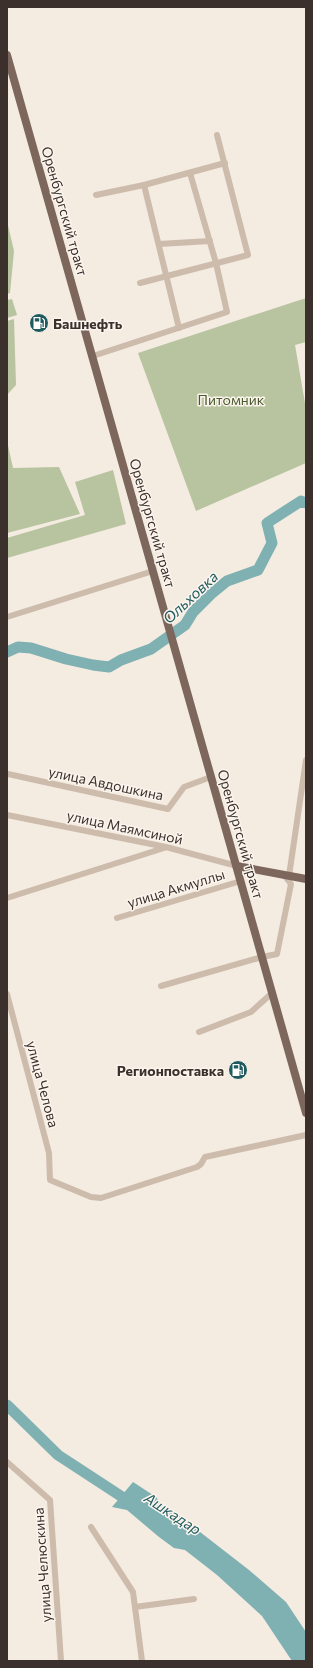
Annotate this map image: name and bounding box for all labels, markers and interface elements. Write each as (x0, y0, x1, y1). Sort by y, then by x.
street label: Оренбургский тракт (38, 144, 92, 278)
fuel station icon: Башнефть (28, 312, 50, 334)
place label: Башнефть (53, 315, 123, 332)
park label: Питомник (198, 391, 265, 408)
street label: Оренбургский тракт (126, 456, 180, 590)
water label: Ольховка (159, 567, 221, 627)
street label: улица Авдошкина (47, 763, 165, 803)
street label: Оренбургский тракт (214, 767, 268, 901)
street label: улица Маямсиной (65, 806, 185, 848)
street label: улица Акмуллы (125, 865, 227, 911)
street label: улица Челова (23, 1039, 63, 1129)
fuel station icon: Регионпоставка (227, 1059, 249, 1081)
place label: Регионпоставка (117, 1062, 224, 1079)
water label: Ашкадар (140, 1488, 205, 1538)
street label: улица Челюскина (30, 1507, 54, 1623)

